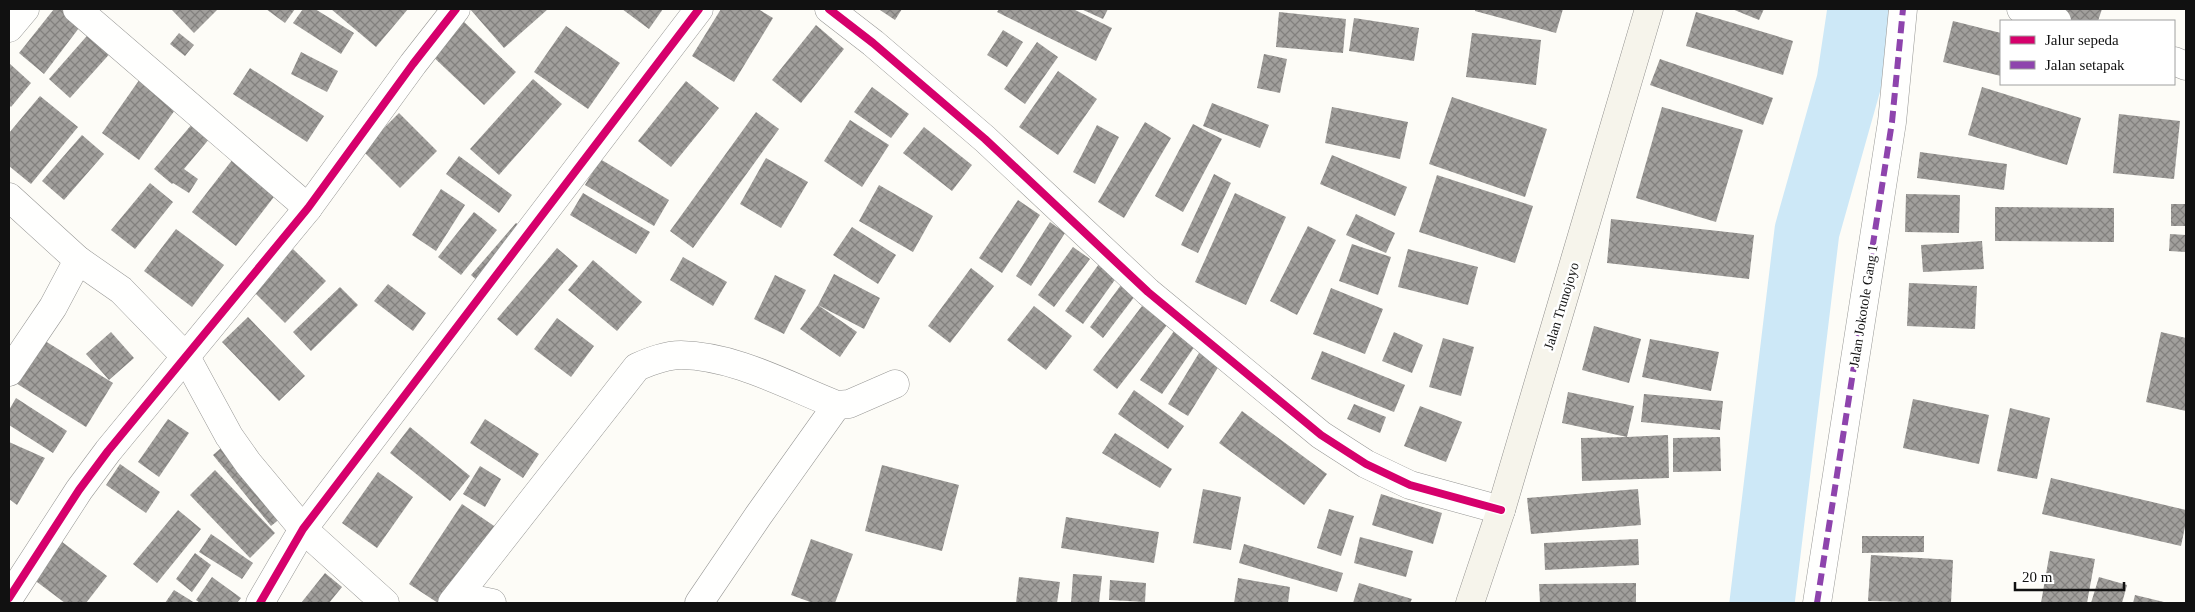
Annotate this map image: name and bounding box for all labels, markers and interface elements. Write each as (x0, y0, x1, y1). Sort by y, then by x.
legend (2000, 20, 2175, 85)
text: Jalur sepeda (2045, 32, 2119, 48)
text: Jalan setapak (2045, 57, 2125, 73)
street label: Jalan Jokotole Gang 1 (1846, 244, 1881, 369)
street label: Jalan Trunojoyo (1541, 261, 1582, 352)
scale bar (2015, 560, 2124, 592)
text: 20 m (2022, 569, 2053, 585)

